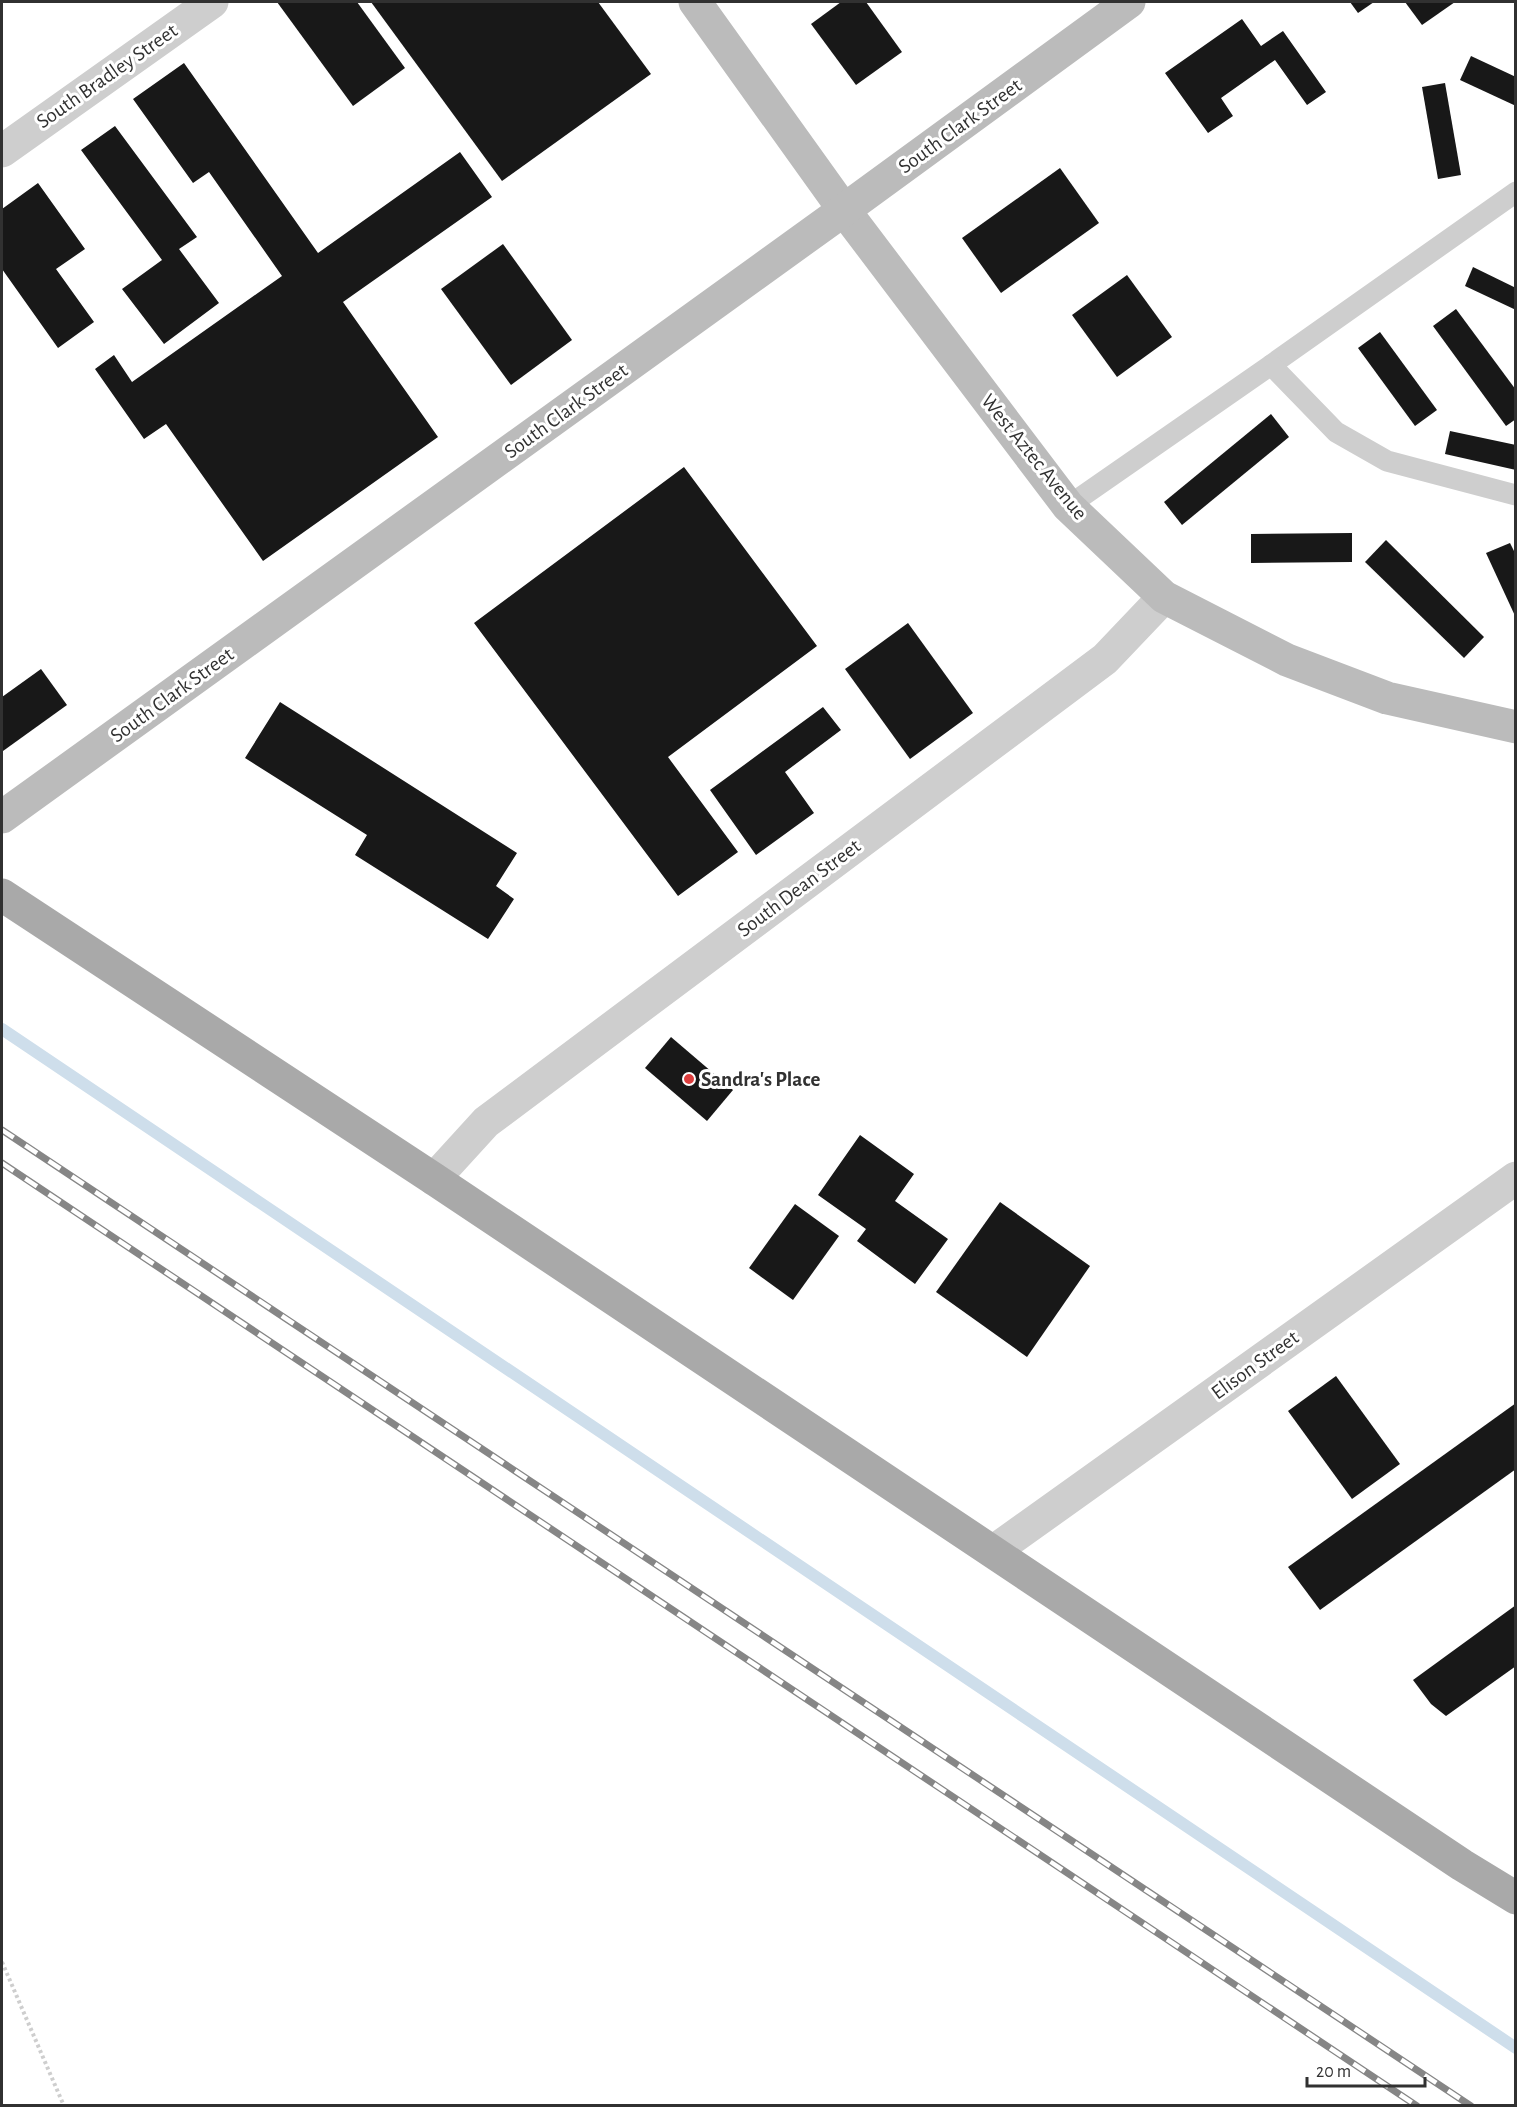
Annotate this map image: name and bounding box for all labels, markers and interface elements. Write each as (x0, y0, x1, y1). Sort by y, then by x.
street label: South Bradley Street (33, 19, 181, 132)
street label: South Clark Street (895, 74, 1026, 178)
street label: South Clark Street (501, 359, 632, 463)
street label: West Aztec Avenue (977, 390, 1091, 524)
street label: South Clark Street (107, 643, 238, 747)
street label: South Dean Street (734, 835, 865, 941)
place label: Sandra's Place (701, 1069, 821, 1090)
marker: Sandra's Place (682, 1072, 696, 1086)
street label: Elison Street (1208, 1326, 1303, 1403)
scale bar (1307, 2050, 1426, 2088)
text: 20 m (1316, 2063, 1351, 2081)

